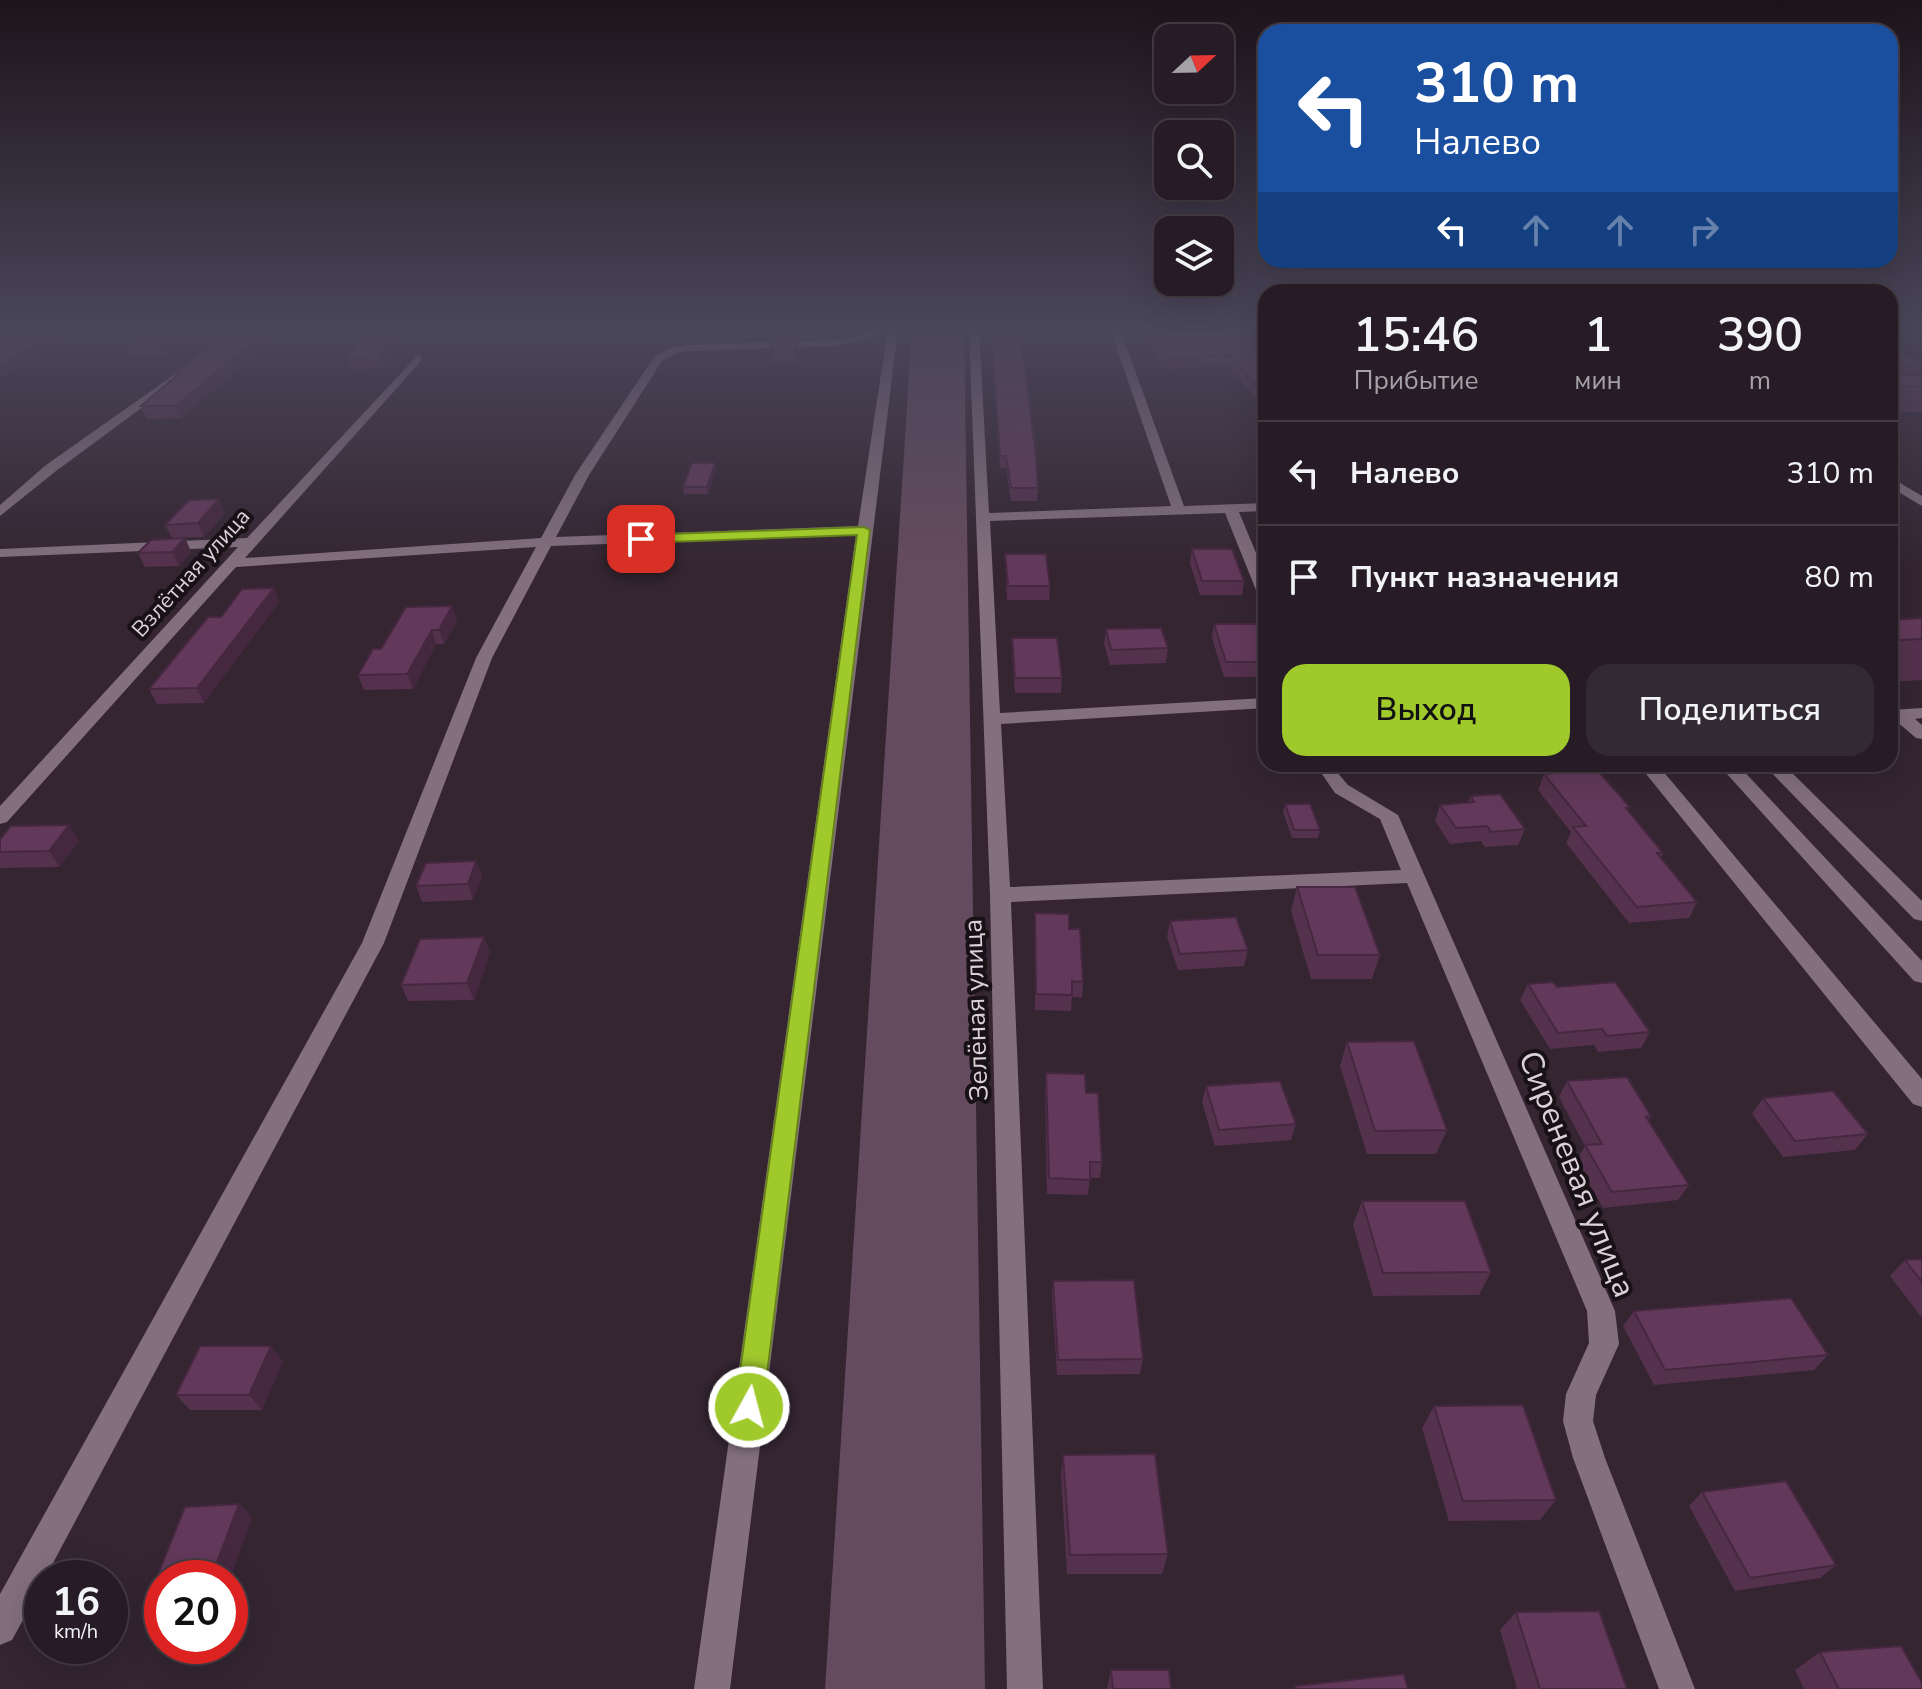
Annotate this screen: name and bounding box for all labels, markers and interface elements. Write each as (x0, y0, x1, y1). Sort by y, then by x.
north arrow (1154, 24, 1234, 104)
map controls (1154, 24, 1234, 296)
text: 310 m (1414, 45, 1579, 122)
icon: left (1282, 56, 1386, 160)
text: Налево (1414, 118, 1541, 167)
button: search (1154, 120, 1234, 200)
icon: left (1430, 208, 1474, 252)
icon: ahead (1514, 208, 1558, 252)
icon: ahead (1598, 208, 1642, 252)
icon: right (1682, 208, 1726, 252)
button: layers (1154, 216, 1234, 296)
text: 15:46 (1353, 302, 1479, 368)
text: 1 (1584, 302, 1612, 368)
text: 390 (1717, 302, 1803, 368)
text: Прибытие (1354, 363, 1479, 398)
text: мин (1574, 363, 1622, 398)
text: m (1749, 363, 1771, 398)
icon: left (1282, 451, 1326, 495)
text: Налево (1350, 453, 1459, 494)
text: 310 m (1787, 453, 1874, 494)
street label: Взлётная улица (125, 502, 257, 644)
pin (607, 505, 675, 573)
icon: arrive (619, 517, 663, 561)
icon: arrive (1282, 555, 1326, 599)
text: Пункт назначения (1350, 557, 1619, 598)
text: 80 m (1805, 557, 1874, 598)
button: Выход (1282, 664, 1570, 756)
button: Поделиться (1586, 664, 1874, 756)
street label: Зелёная улица (955, 918, 997, 1102)
street label: Сиреневая улица (1508, 1044, 1646, 1304)
position arrow (707, 1365, 791, 1449)
speed limit sign: 20 (144, 1560, 248, 1664)
text: 16 (52, 1575, 100, 1629)
text: km/h (54, 1618, 98, 1645)

